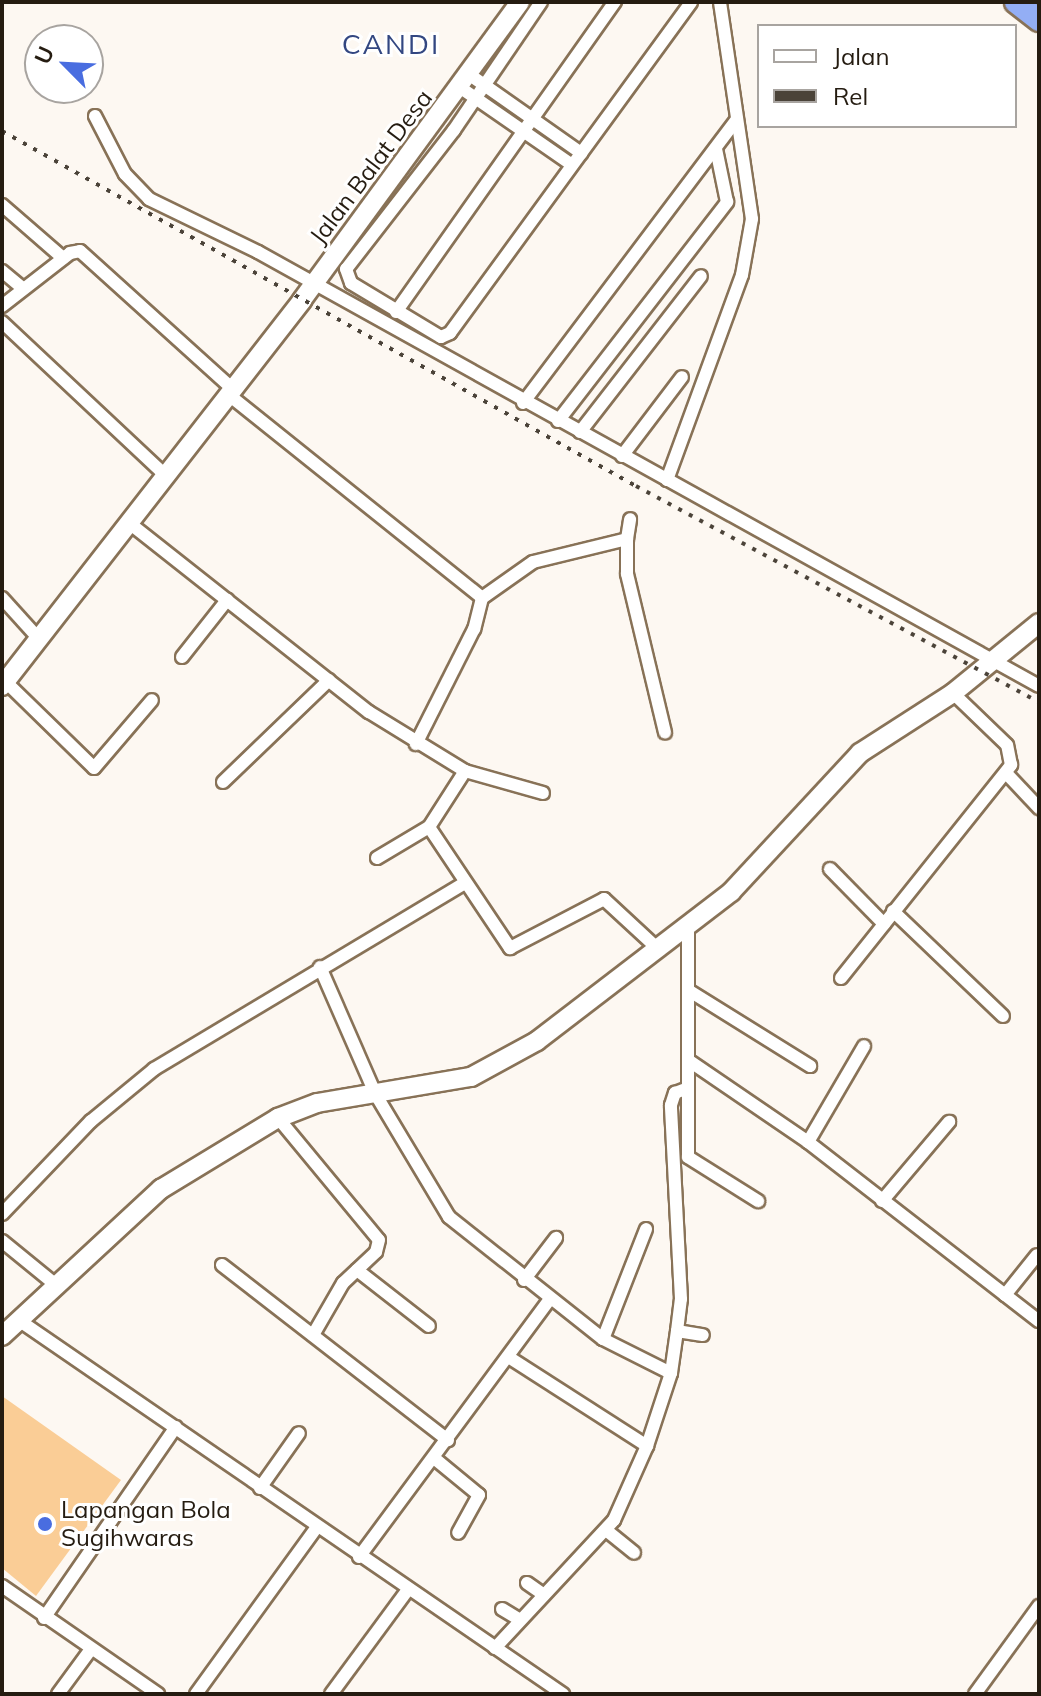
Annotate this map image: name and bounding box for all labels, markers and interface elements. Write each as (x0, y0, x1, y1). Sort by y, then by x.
north arrow (24, 24, 104, 104)
legend (757, 24, 1017, 128)
district label: CANDI (342, 27, 440, 61)
text: Jalan (833, 41, 889, 71)
text: U (28, 42, 60, 68)
text: Rel (833, 81, 868, 111)
street label: Jalan Balat Desa (304, 84, 438, 250)
place label: Lapangan Bola Sugihwaras (61, 1496, 231, 1552)
marker: Lapangan Bola Sugihwaras (36, 1515, 54, 1533)

